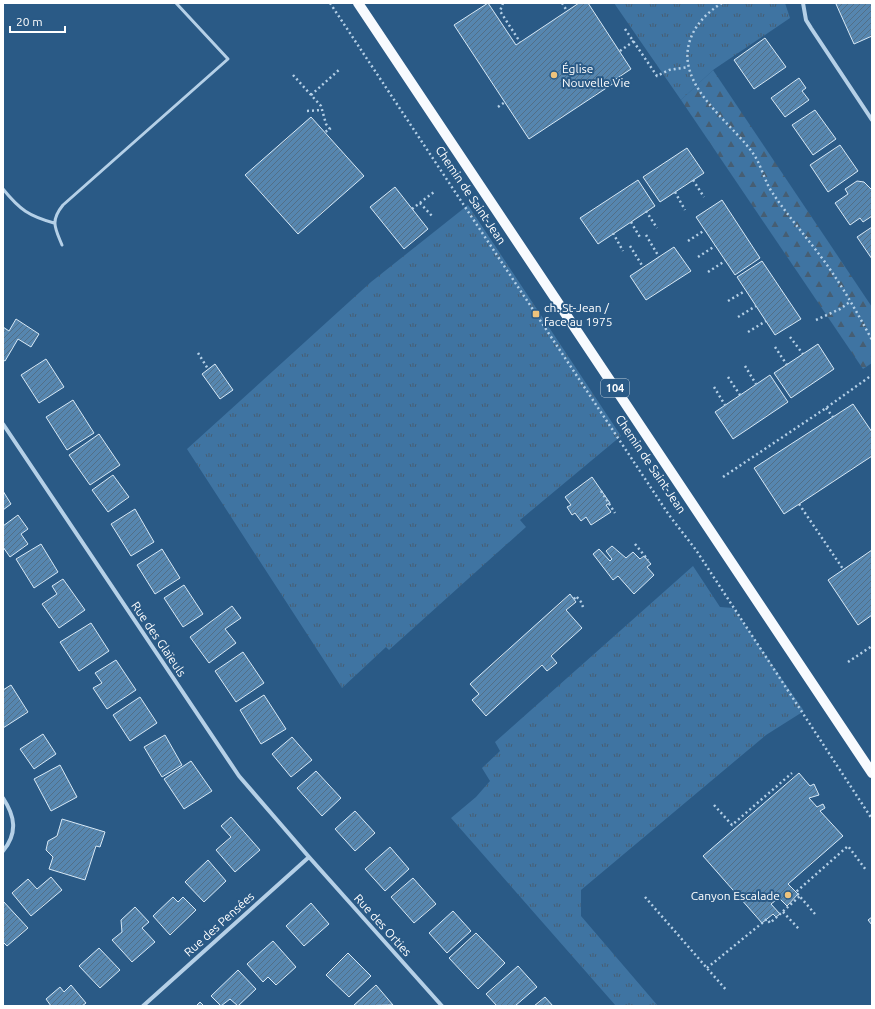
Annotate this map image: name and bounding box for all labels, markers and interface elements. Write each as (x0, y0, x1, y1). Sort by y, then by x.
scale bar (10, 8, 65, 34)
text: 20 m (16, 15, 43, 28)
place label: Église Nouvelle Vie (562, 62, 630, 89)
marker: Église Nouvelle Vie (549, 70, 559, 80)
street label: Chemin de Saint-Jean (433, 143, 509, 247)
place label: ch. St-Jean / face au 1975 (544, 301, 613, 328)
marker: ch. St-Jean / face au 1975 (531, 309, 541, 319)
road number: 104 (601, 379, 629, 397)
street label: Chemin de Saint-Jean (613, 412, 689, 516)
street label: Rue des Glaïeuls (129, 599, 189, 679)
street label: Rue des Pensées (181, 889, 257, 959)
place label: Canyon Escalade (691, 889, 780, 902)
marker: Canyon Escalade (783, 890, 793, 900)
street label: Rue des Orties (352, 891, 414, 959)

